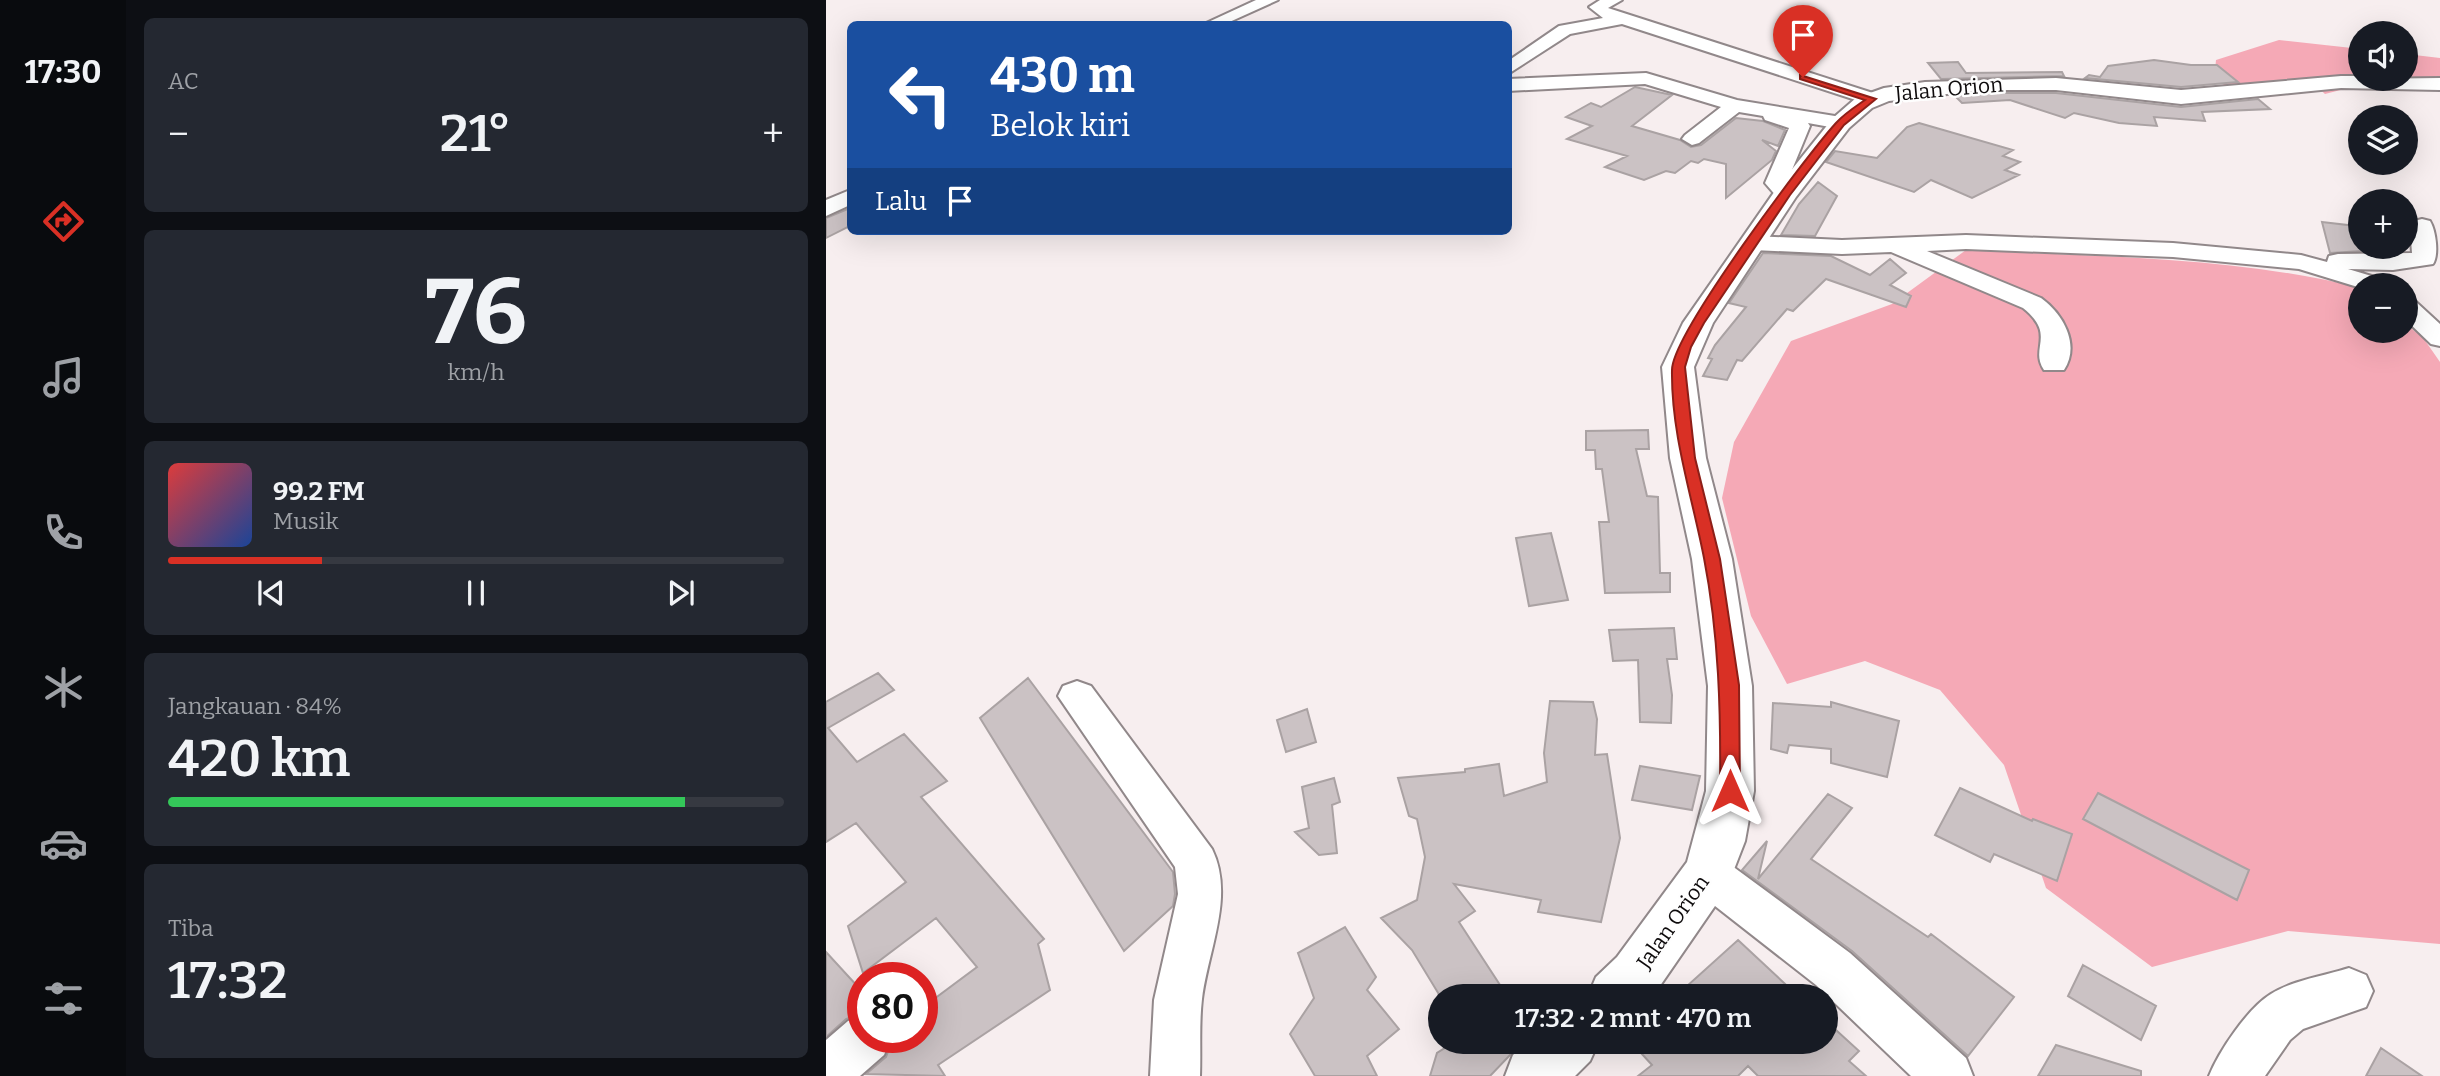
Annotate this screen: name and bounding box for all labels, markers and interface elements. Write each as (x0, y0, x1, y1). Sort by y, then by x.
pin (1773, 5, 1833, 77)
icon: arrive (1784, 16, 1822, 54)
map controls (2348, 21, 2418, 343)
button: sound (2348, 21, 2418, 91)
text: 430 m (990, 46, 1135, 105)
icon: left (875, 49, 966, 140)
text: 17:30 (25, 53, 101, 91)
text: AC (168, 67, 199, 95)
street label: Jalan Orion (1893, 71, 2004, 107)
text: 21° (440, 102, 511, 165)
button: layers (2348, 105, 2418, 175)
text: Belok kiri (990, 106, 1130, 144)
text: − (168, 111, 189, 157)
text: + (762, 111, 784, 157)
icon: arrive (941, 182, 979, 220)
text: Lalu (875, 186, 927, 217)
button: + (2348, 189, 2418, 259)
icon: directions (39, 197, 88, 246)
text: 76 (425, 258, 527, 367)
button: − (2348, 273, 2418, 343)
icon: music (39, 353, 88, 402)
text: km/h (448, 358, 504, 386)
text: 99.2 FM (273, 476, 365, 507)
text: Musik (273, 507, 339, 535)
icon: phone (39, 508, 88, 557)
icon: previous (252, 574, 290, 612)
icon: pause (457, 574, 495, 612)
icon: next (662, 574, 700, 612)
icon: climate (39, 663, 88, 712)
text: Jangkauan · 84% (168, 692, 342, 720)
text: 420 km (168, 727, 350, 790)
position arrow (1693, 754, 1767, 828)
icon: car (39, 819, 88, 868)
street label: Jalan Orion (1631, 870, 1715, 975)
text: Tiba (168, 914, 214, 942)
text: 17:32 (168, 949, 287, 1012)
speed limit sign: 80 (847, 962, 938, 1053)
icon: filters (39, 974, 88, 1023)
text: 17:32 · 2 mnt · 470 m (1515, 1003, 1751, 1034)

